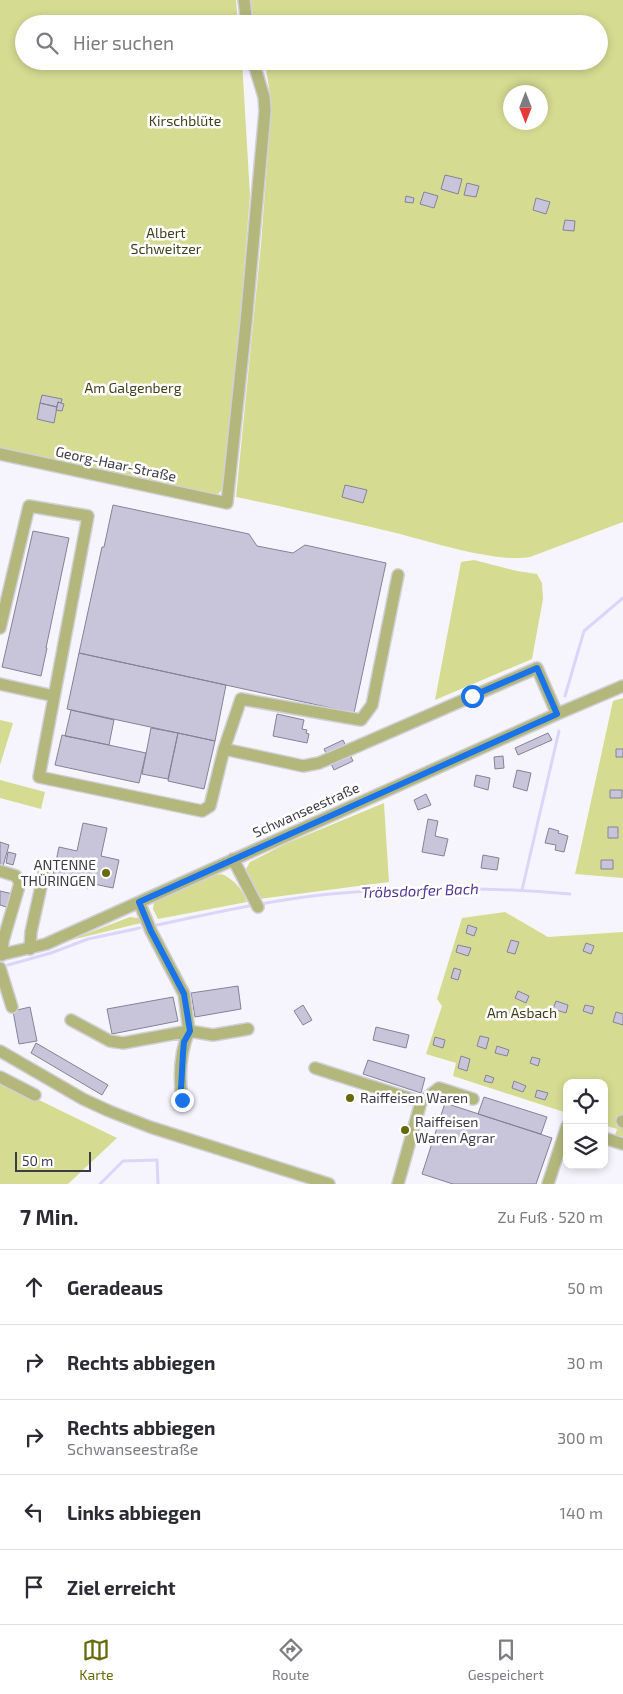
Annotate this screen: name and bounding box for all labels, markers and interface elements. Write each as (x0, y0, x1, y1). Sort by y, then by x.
search box (15, 15, 608, 70)
icon: search (33, 29, 61, 57)
text: Hier suchen (73, 31, 174, 54)
north arrow (503, 85, 548, 130)
park label: Kirschblüte (149, 112, 221, 129)
park label: Albert Schweitzer (131, 224, 202, 257)
park label: Am Galgenberg (84, 379, 182, 396)
street label: Georg-Haar-Straße (54, 442, 178, 485)
route start (461, 685, 484, 708)
street label: Schwanseestraße (250, 778, 362, 841)
place label: ANTENNE THÜRINGEN (20, 856, 96, 889)
marker: ANTENNE THÜRINGEN (100, 867, 112, 879)
water label: Tröbsdorfer Bach (361, 879, 479, 901)
park label: Am Asbach (487, 1004, 557, 1021)
map controls (563, 1079, 608, 1169)
button: locate (563, 1079, 608, 1124)
route end (171, 1089, 194, 1112)
place label: Raiffeisen Waren (360, 1089, 468, 1106)
marker: Raiffeisen Waren (344, 1092, 356, 1104)
place label: Raiffeisen Waren Agrar (415, 1113, 495, 1146)
marker: Raiffeisen Waren Agrar (399, 1124, 411, 1136)
button: layers (563, 1124, 608, 1169)
scale bar (15, 1149, 91, 1172)
text: 50 m (22, 1152, 53, 1169)
text: 7 Min. (20, 1204, 78, 1229)
text: Zu Fuß · 520 m (498, 1207, 603, 1226)
icon: ahead (20, 1273, 48, 1301)
text: Geradeaus (67, 1276, 163, 1299)
text: 50 m (567, 1278, 603, 1297)
icon: right (20, 1348, 48, 1376)
text: Rechts abbiegen (67, 1351, 215, 1374)
text: 30 m (567, 1353, 603, 1372)
text: Rechts abbiegen (67, 1416, 215, 1439)
icon: right (20, 1423, 48, 1451)
text: 300 m (557, 1428, 603, 1447)
text: Schwanseestraße (67, 1439, 198, 1458)
icon: left (20, 1498, 48, 1526)
text: Links abbiegen (67, 1501, 201, 1524)
text: 140 m (560, 1503, 603, 1522)
icon: arrive (20, 1573, 48, 1601)
text: Ziel erreicht (67, 1576, 176, 1599)
tab: Karte (79, 1636, 114, 1683)
tab: Route (272, 1636, 309, 1683)
tab: Gespeichert (468, 1636, 544, 1683)

